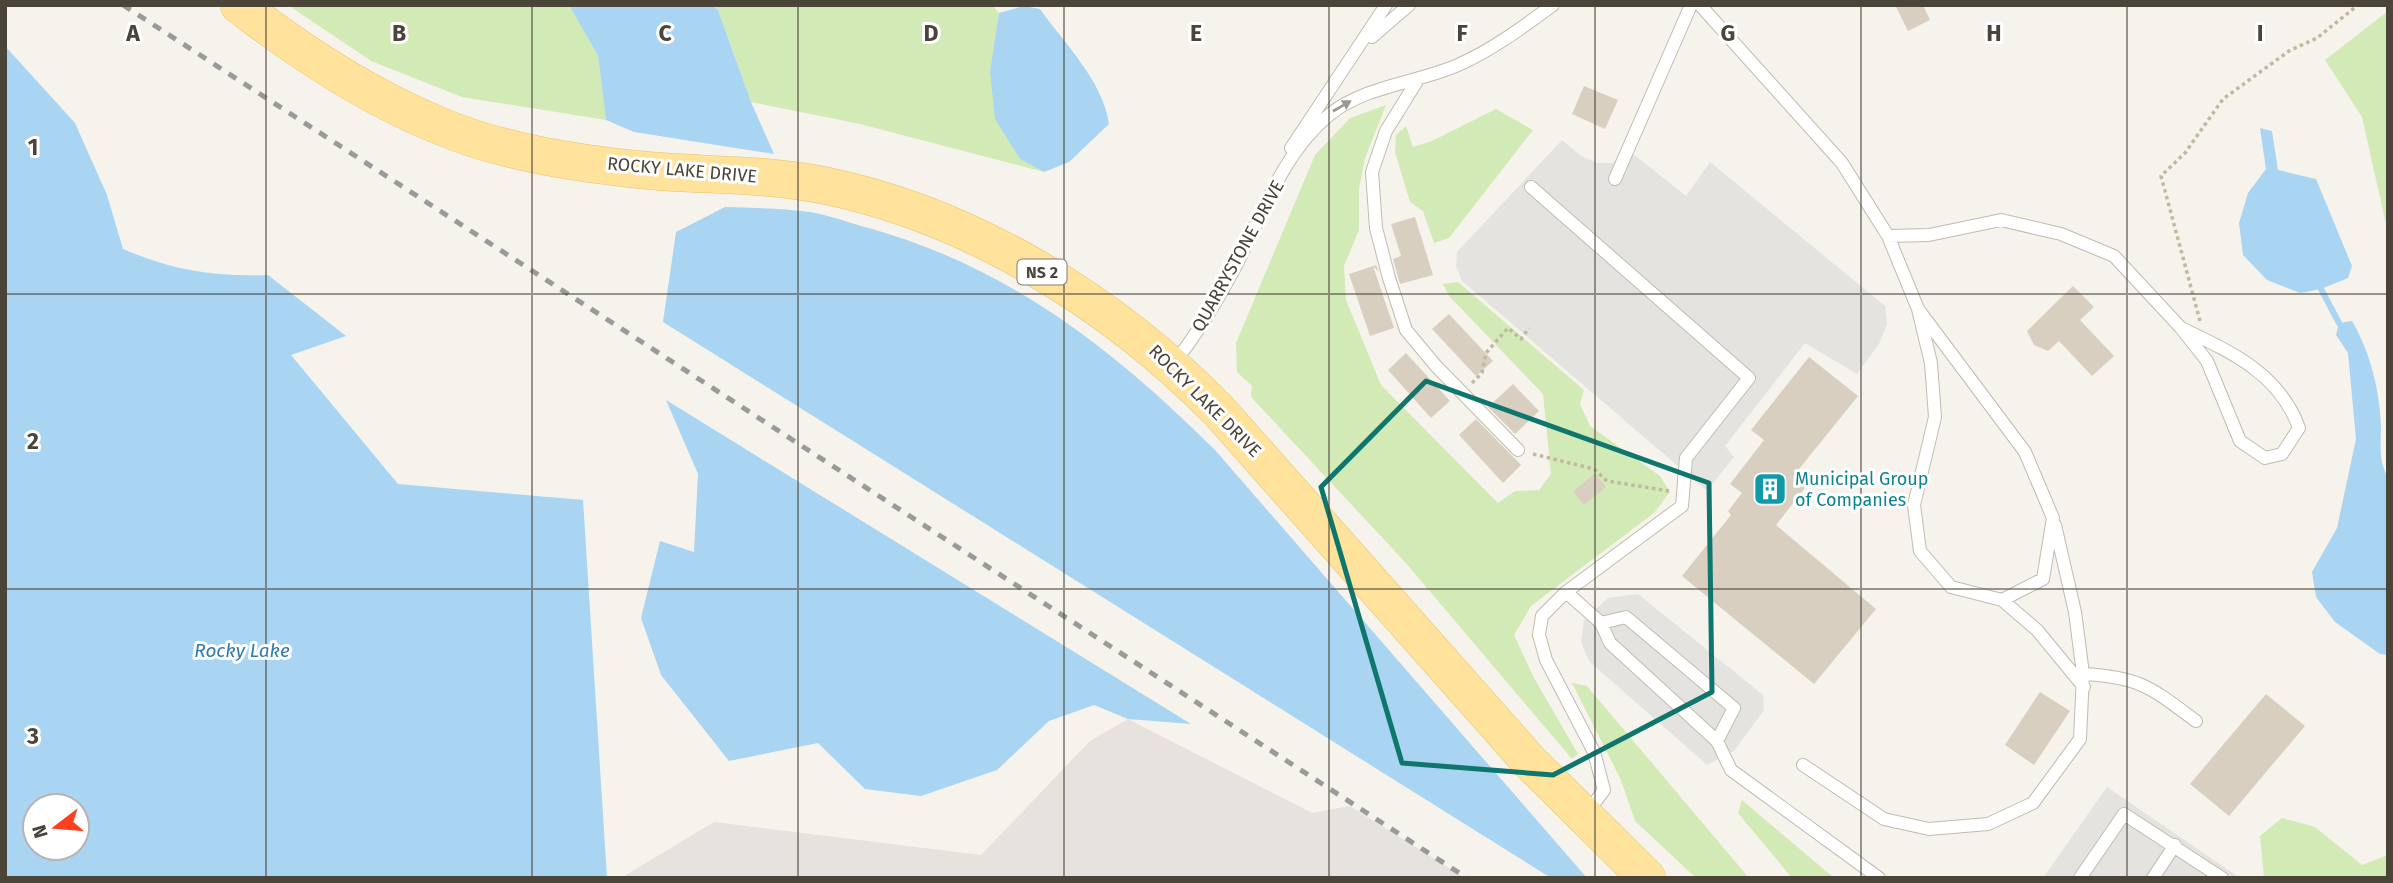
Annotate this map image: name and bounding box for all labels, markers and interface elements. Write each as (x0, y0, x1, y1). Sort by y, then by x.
text: A (125, 19, 140, 47)
text: B (392, 19, 406, 47)
text: C (658, 19, 672, 47)
text: D (924, 19, 939, 47)
text: E (1190, 19, 1202, 47)
text: F (1456, 19, 1468, 47)
text: G (1721, 19, 1735, 47)
text: H (1986, 19, 2002, 47)
text: I (2257, 19, 2263, 47)
one-way arrow (1333, 100, 1352, 113)
text: 1 (28, 133, 38, 161)
street label: ROCKY LAKE DRIVE (606, 152, 758, 188)
street label: QUARRYSTONE DRIVE (1187, 176, 1289, 336)
road number: NS 2 (1018, 260, 1066, 284)
street label: ROCKY LAKE DRIVE (1144, 340, 1266, 462)
text: 2 (27, 427, 39, 455)
place label: Municipal Group of Companies (1795, 468, 1928, 511)
building icon: Municipal Group of Companies (1751, 470, 1789, 508)
water label: Rocky Lake (194, 639, 290, 662)
text: 3 (26, 722, 39, 750)
north arrow (21, 792, 91, 862)
text: N (27, 822, 53, 841)

